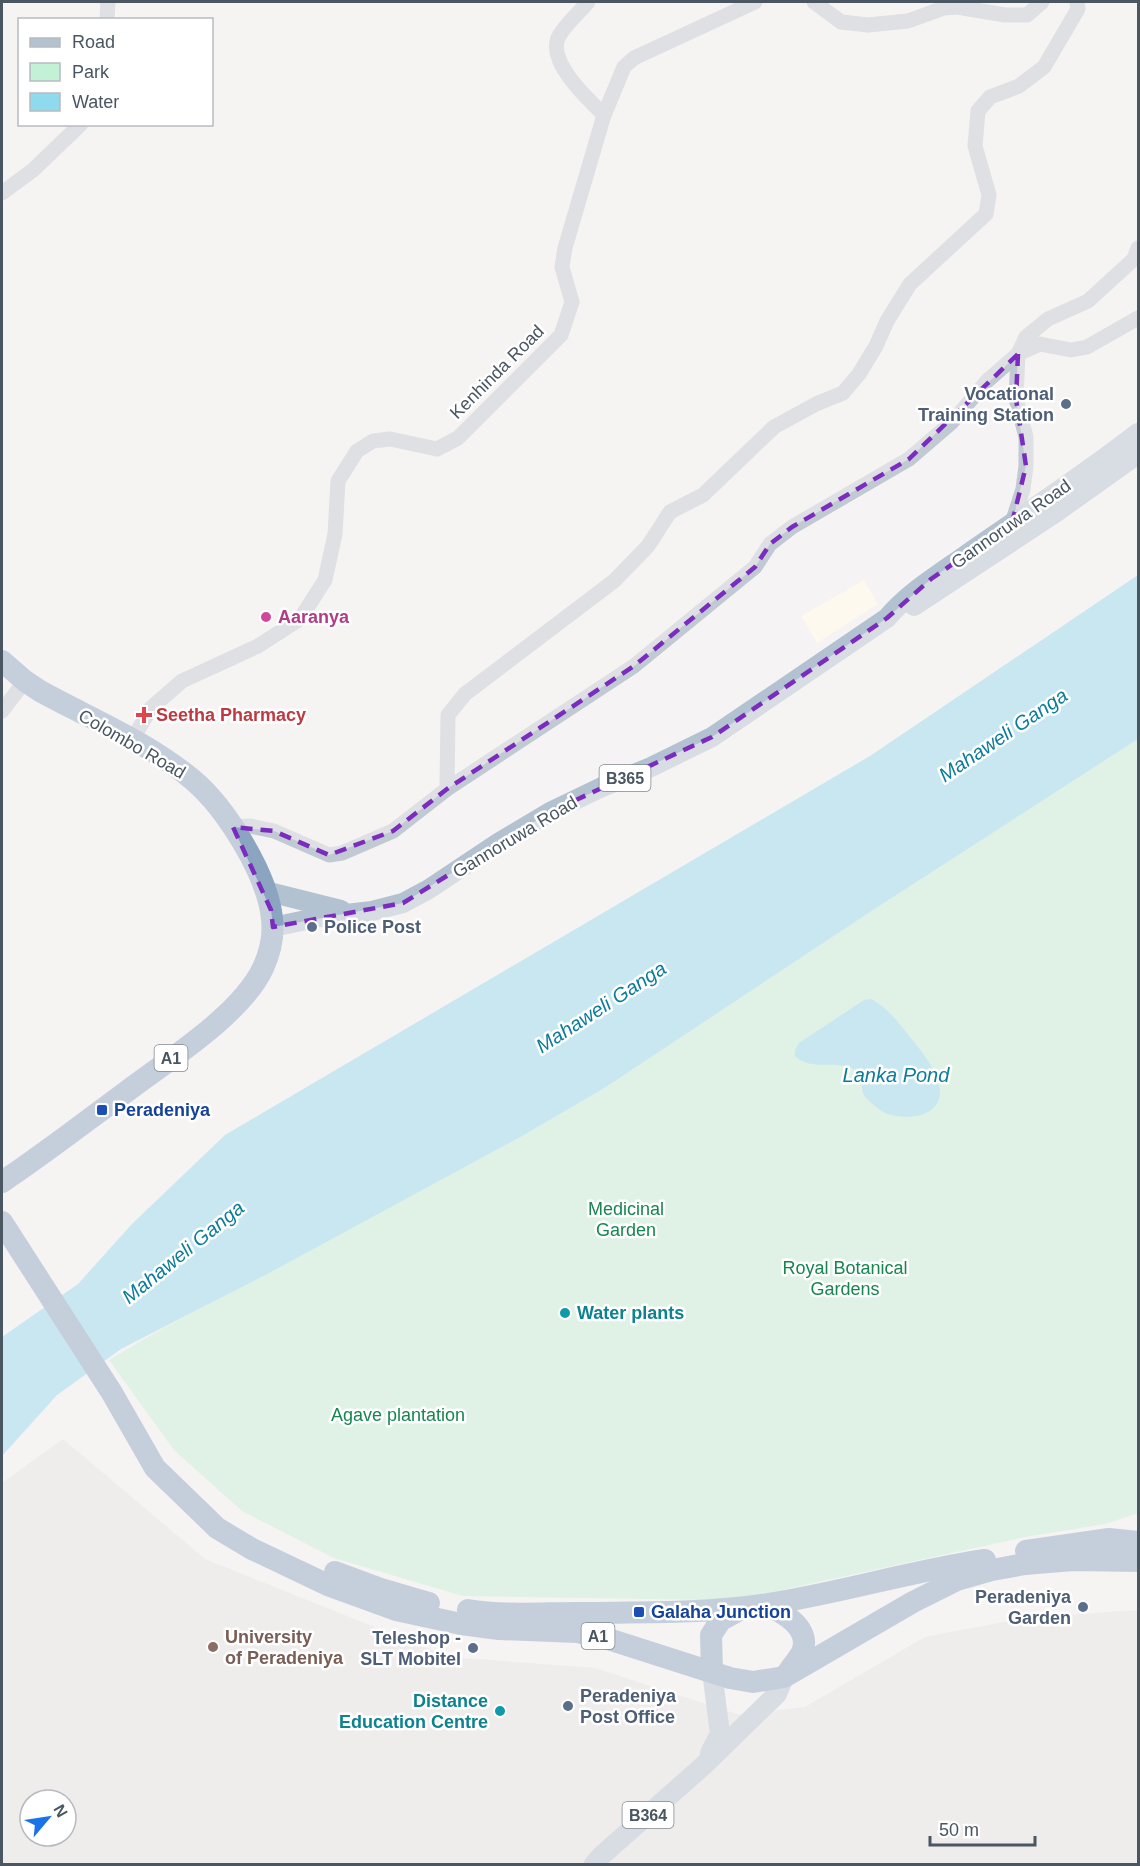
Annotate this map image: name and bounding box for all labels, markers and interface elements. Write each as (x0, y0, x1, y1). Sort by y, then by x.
legend (18, 18, 213, 126)
text: Road (72, 32, 115, 52)
text: Park (72, 62, 110, 82)
text: Water (72, 92, 119, 112)
street label: Kenhinda Road (446, 321, 548, 423)
place label: Vocational Training Station (918, 384, 1054, 425)
marker: Vocational Training Station (1059, 397, 1073, 411)
street label: Gannoruwa Road (947, 475, 1075, 573)
place label: Aaranya (278, 607, 350, 627)
marker: Aaranya (259, 610, 273, 624)
water label: Mahaweli Ganga (935, 684, 1071, 786)
street label: Colombo Road (75, 705, 189, 783)
place label: Seetha Pharmacy (156, 705, 306, 725)
marker: Seetha Pharmacy (137, 708, 151, 722)
road number: B365 (600, 765, 650, 791)
street label: Gannoruwa Road (449, 792, 581, 882)
place label: Police Post (324, 917, 421, 937)
marker: Police Post (305, 920, 319, 934)
water label: Mahaweli Ganga (532, 957, 670, 1057)
road number: A1 (154, 1045, 188, 1071)
water label: Lanka Pond (843, 1064, 950, 1086)
place label: Peradeniya (114, 1100, 211, 1120)
marker: Peradeniya (95, 1103, 109, 1117)
water label: Mahaweli Ganga (118, 1196, 248, 1308)
park label: Medicinal Garden (588, 1199, 664, 1240)
park label: Royal Botanical Gardens (782, 1258, 908, 1299)
place label: Water plants (577, 1303, 684, 1323)
marker: Water plants (558, 1306, 572, 1320)
park label: Agave plantation (331, 1405, 465, 1425)
place label: Peradeniya Garden (975, 1587, 1072, 1628)
marker: Peradeniya Garden (1076, 1600, 1090, 1614)
place label: Galaha Junction (651, 1602, 791, 1622)
marker: Galaha Junction (632, 1605, 646, 1619)
road number: A1 (582, 1623, 614, 1649)
place label: University of Peradeniya (225, 1627, 344, 1668)
place label: Teleshop - SLT Mobitel (360, 1628, 461, 1669)
marker: University of Peradeniya (206, 1640, 220, 1654)
marker: Teleshop - SLT Mobitel (466, 1641, 480, 1655)
place label: Peradeniya Post Office (580, 1686, 677, 1727)
place label: Distance Education Centre (339, 1691, 488, 1732)
marker: Peradeniya Post Office (561, 1699, 575, 1713)
marker: Distance Education Centre (493, 1704, 507, 1718)
north arrow (18, 1788, 78, 1848)
text: N (50, 1802, 71, 1820)
road number: B364 (622, 1802, 674, 1828)
scale bar (930, 1809, 1035, 1847)
text: 50 m (939, 1820, 979, 1840)

